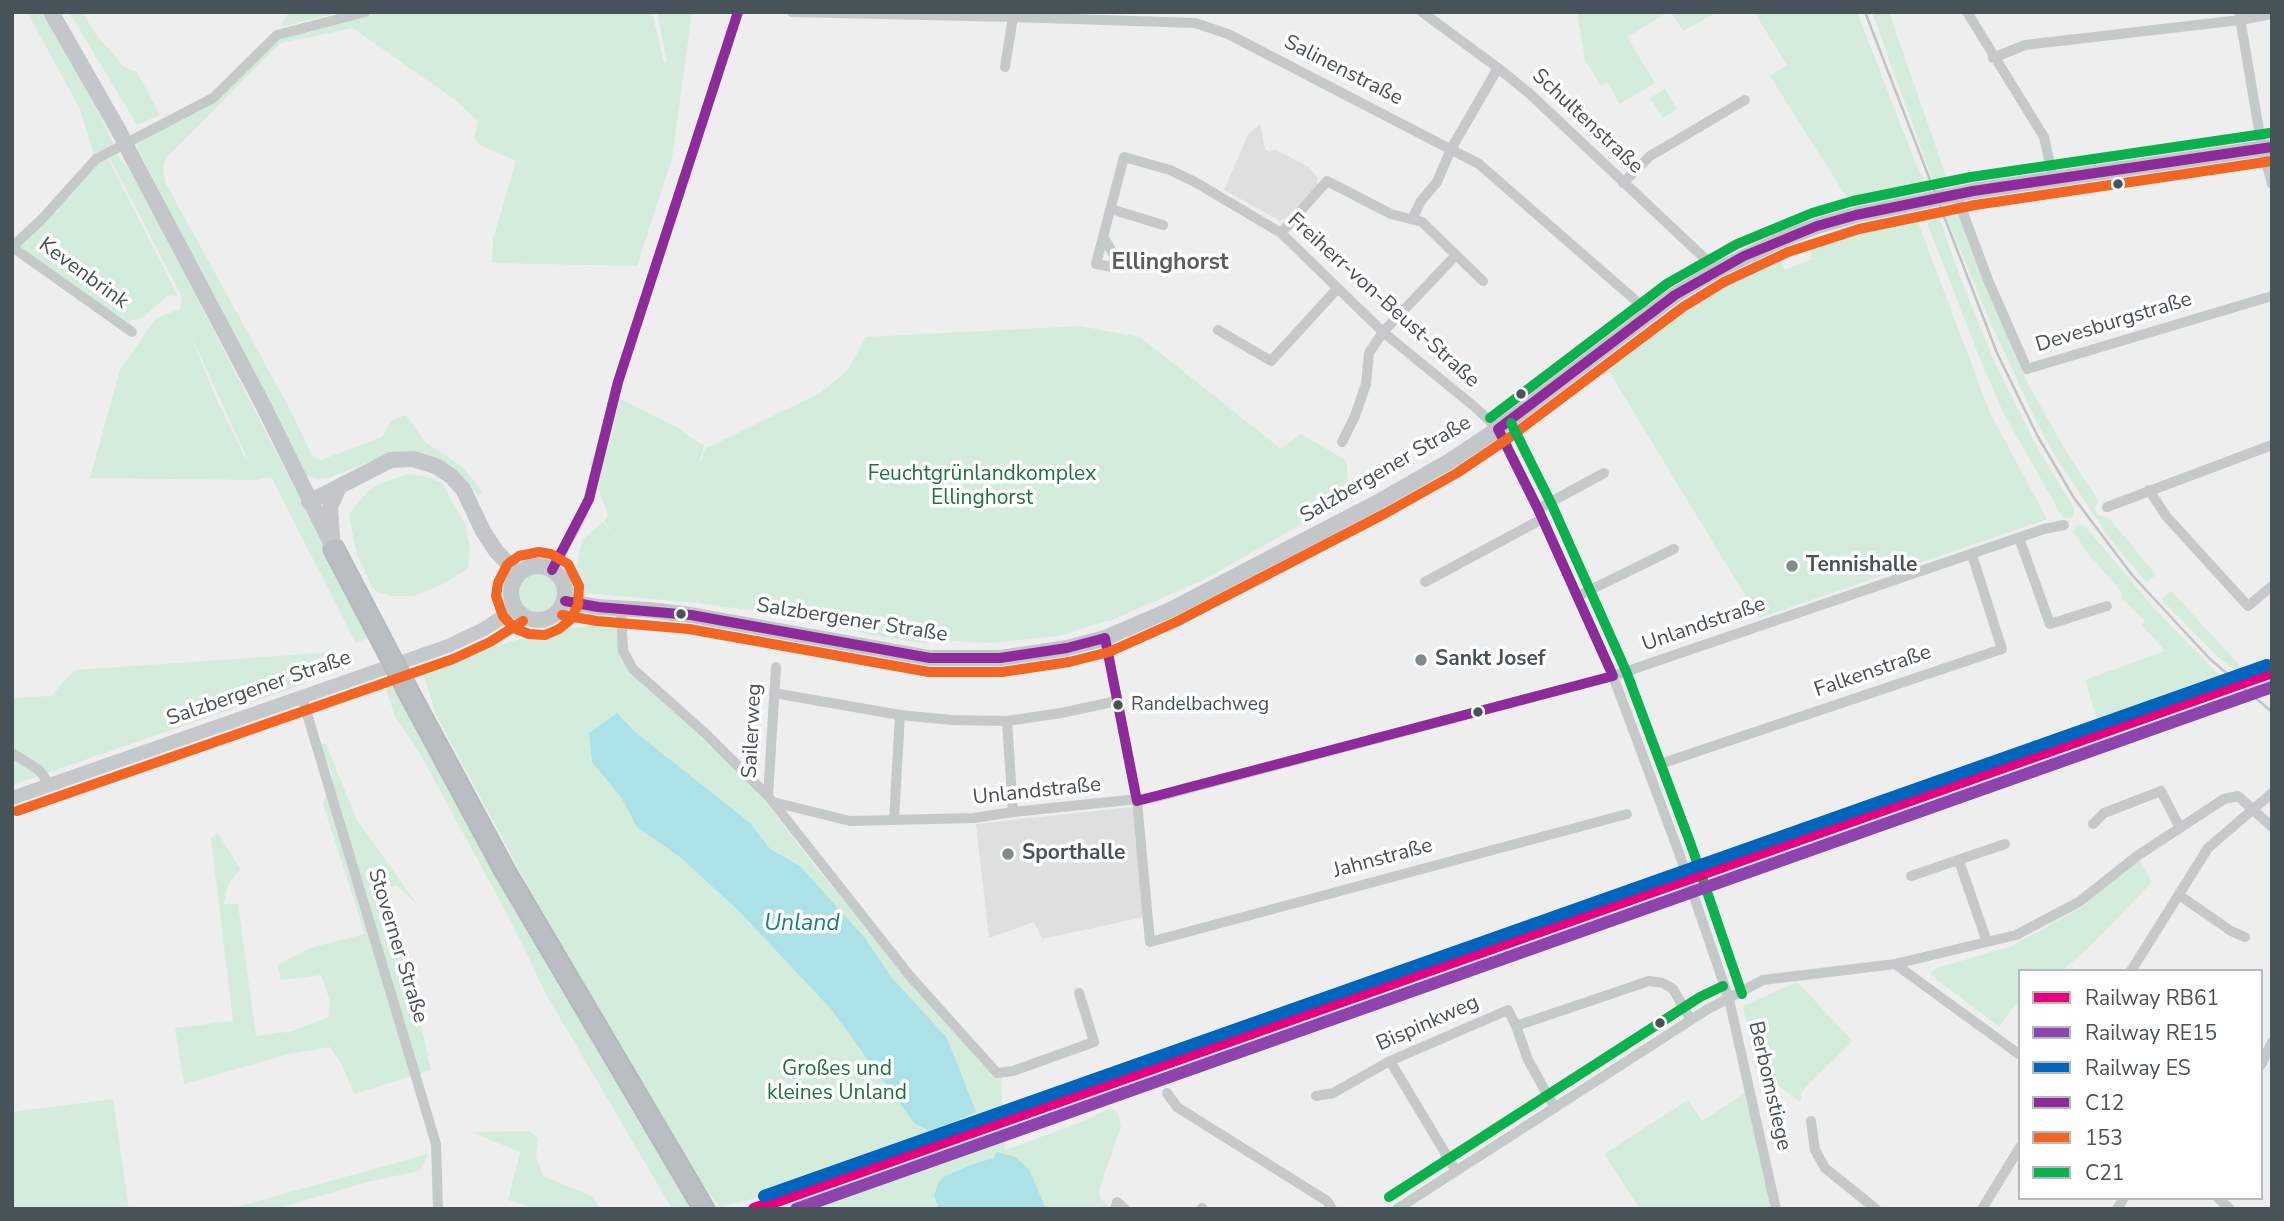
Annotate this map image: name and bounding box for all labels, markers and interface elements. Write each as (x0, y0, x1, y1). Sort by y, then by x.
street label: Salinenstraße (1279, 30, 1407, 112)
street label: Schultenstraße (1526, 64, 1648, 180)
unlabelled marker (2111, 177, 2125, 191)
street label: Freiherr-von-Beust-Straße (1282, 208, 1484, 394)
street label: Kevenbrink (33, 233, 133, 315)
district label: Ellinghorst (1111, 249, 1229, 277)
street label: Devesburgstraße (2033, 287, 2195, 359)
unlabelled marker (1514, 387, 1528, 401)
street label: Salzbergener Straße (1296, 411, 1476, 529)
park label: Feuchtgrünlandkomplex Ellinghorst (868, 462, 1096, 512)
place label: Tennishalle (1806, 553, 1917, 579)
marker: Tennishalle (1784, 558, 1800, 574)
street label: Unlandstraße (1639, 592, 1769, 658)
street label: Salzbergener Straße (755, 593, 949, 649)
unlabelled marker (674, 607, 688, 621)
street label: Falkenstraße (1811, 640, 1935, 704)
street label: Salzbergener Straße (164, 646, 354, 732)
place label: Sankt Josef (1435, 647, 1545, 673)
marker: Sankt Josef (1413, 652, 1429, 668)
street label: Sailerweg (738, 683, 768, 779)
place label: Randelbachweg (1131, 694, 1269, 716)
marker: Randelbachweg (1111, 698, 1125, 712)
unlabelled marker (1471, 705, 1485, 719)
street label: Unlandstraße (972, 773, 1102, 811)
street label: Jahnstraße (1331, 834, 1435, 884)
place label: Sporthalle (1022, 841, 1125, 867)
marker: Sporthalle (1000, 846, 1016, 862)
street label: Stoverner Straße (362, 866, 432, 1026)
water label: Unland (764, 910, 840, 938)
legend (2018, 969, 2263, 1200)
text: Railway RB61 (2085, 984, 2219, 1012)
street label: Bispinkweg (1373, 990, 1483, 1058)
unlabelled marker (1653, 1016, 1667, 1030)
street label: Berbomstiege (1742, 1019, 1796, 1153)
text: Railway RE15 (2085, 1019, 2217, 1047)
text: Railway ES (2085, 1054, 2191, 1082)
park label: Großes und kleines Unland (767, 1057, 907, 1107)
text: C12 (2085, 1089, 2124, 1117)
text: 153 (2085, 1124, 2123, 1152)
text: C21 (2085, 1159, 2124, 1187)

